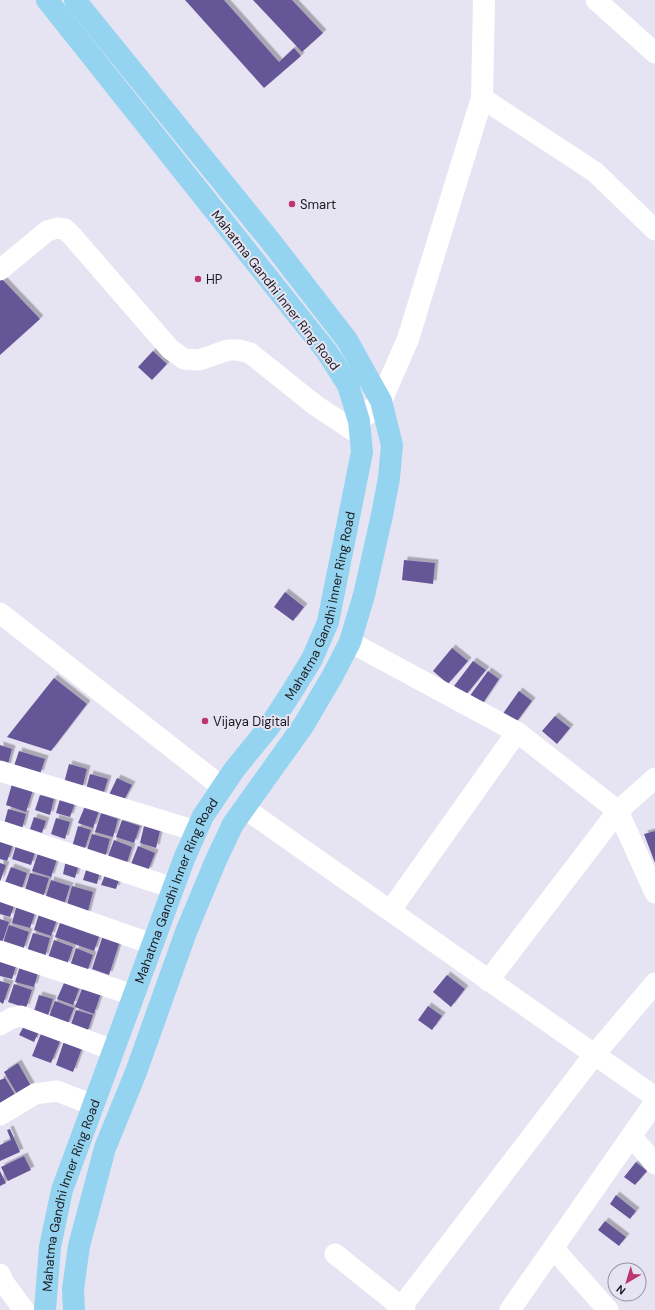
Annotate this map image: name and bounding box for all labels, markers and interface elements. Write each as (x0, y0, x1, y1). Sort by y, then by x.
place label: Smart (300, 196, 336, 213)
marker: Smart (287, 199, 297, 209)
street label: Mahatma Gandhi Inner Ring Road (208, 207, 344, 374)
place label: HP (206, 271, 223, 288)
marker: HP (193, 274, 203, 284)
street label: Mahatma Gandhi Inner Ring Road (281, 510, 359, 703)
place label: Vijaya Digital (213, 713, 290, 730)
marker: Vijaya Digital (200, 716, 210, 726)
street label: Mahatma Gandhi Inner Ring Road (131, 795, 222, 986)
street label: Mahatma Gandhi Inner Ring Road (38, 1097, 104, 1292)
north arrow (607, 1262, 647, 1302)
text: N (613, 1282, 628, 1298)

